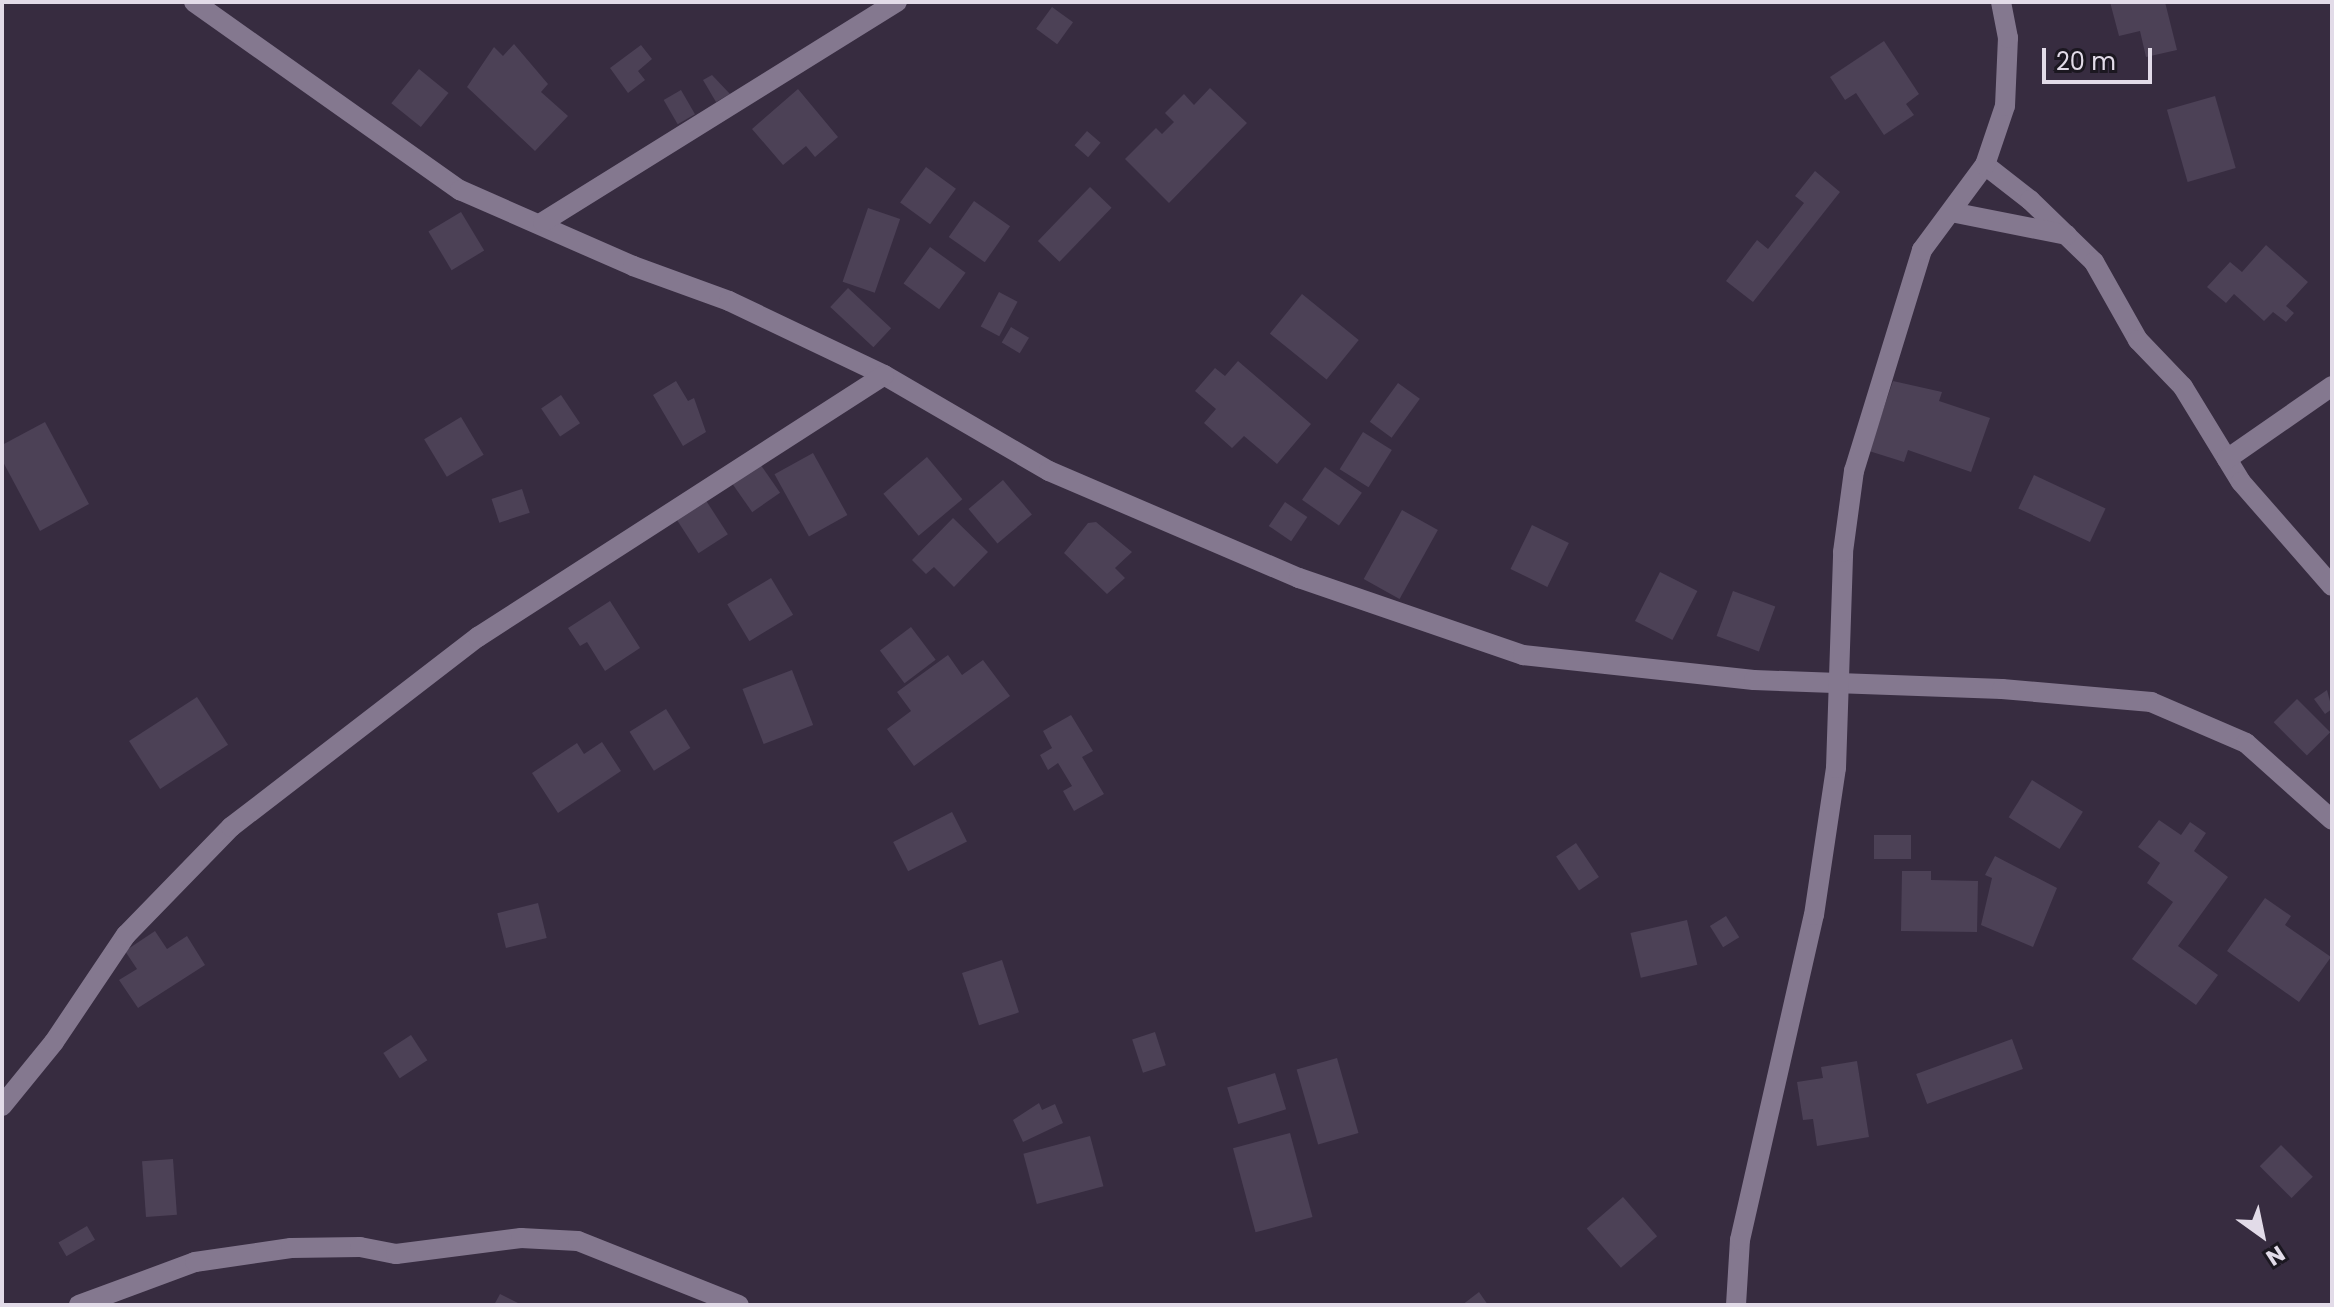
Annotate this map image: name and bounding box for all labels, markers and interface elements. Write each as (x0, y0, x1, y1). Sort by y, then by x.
scale bar (2046, 32, 2156, 82)
text: 20 m (2056, 45, 2116, 78)
north arrow (2222, 1195, 2302, 1275)
text: N (2260, 1238, 2291, 1273)

